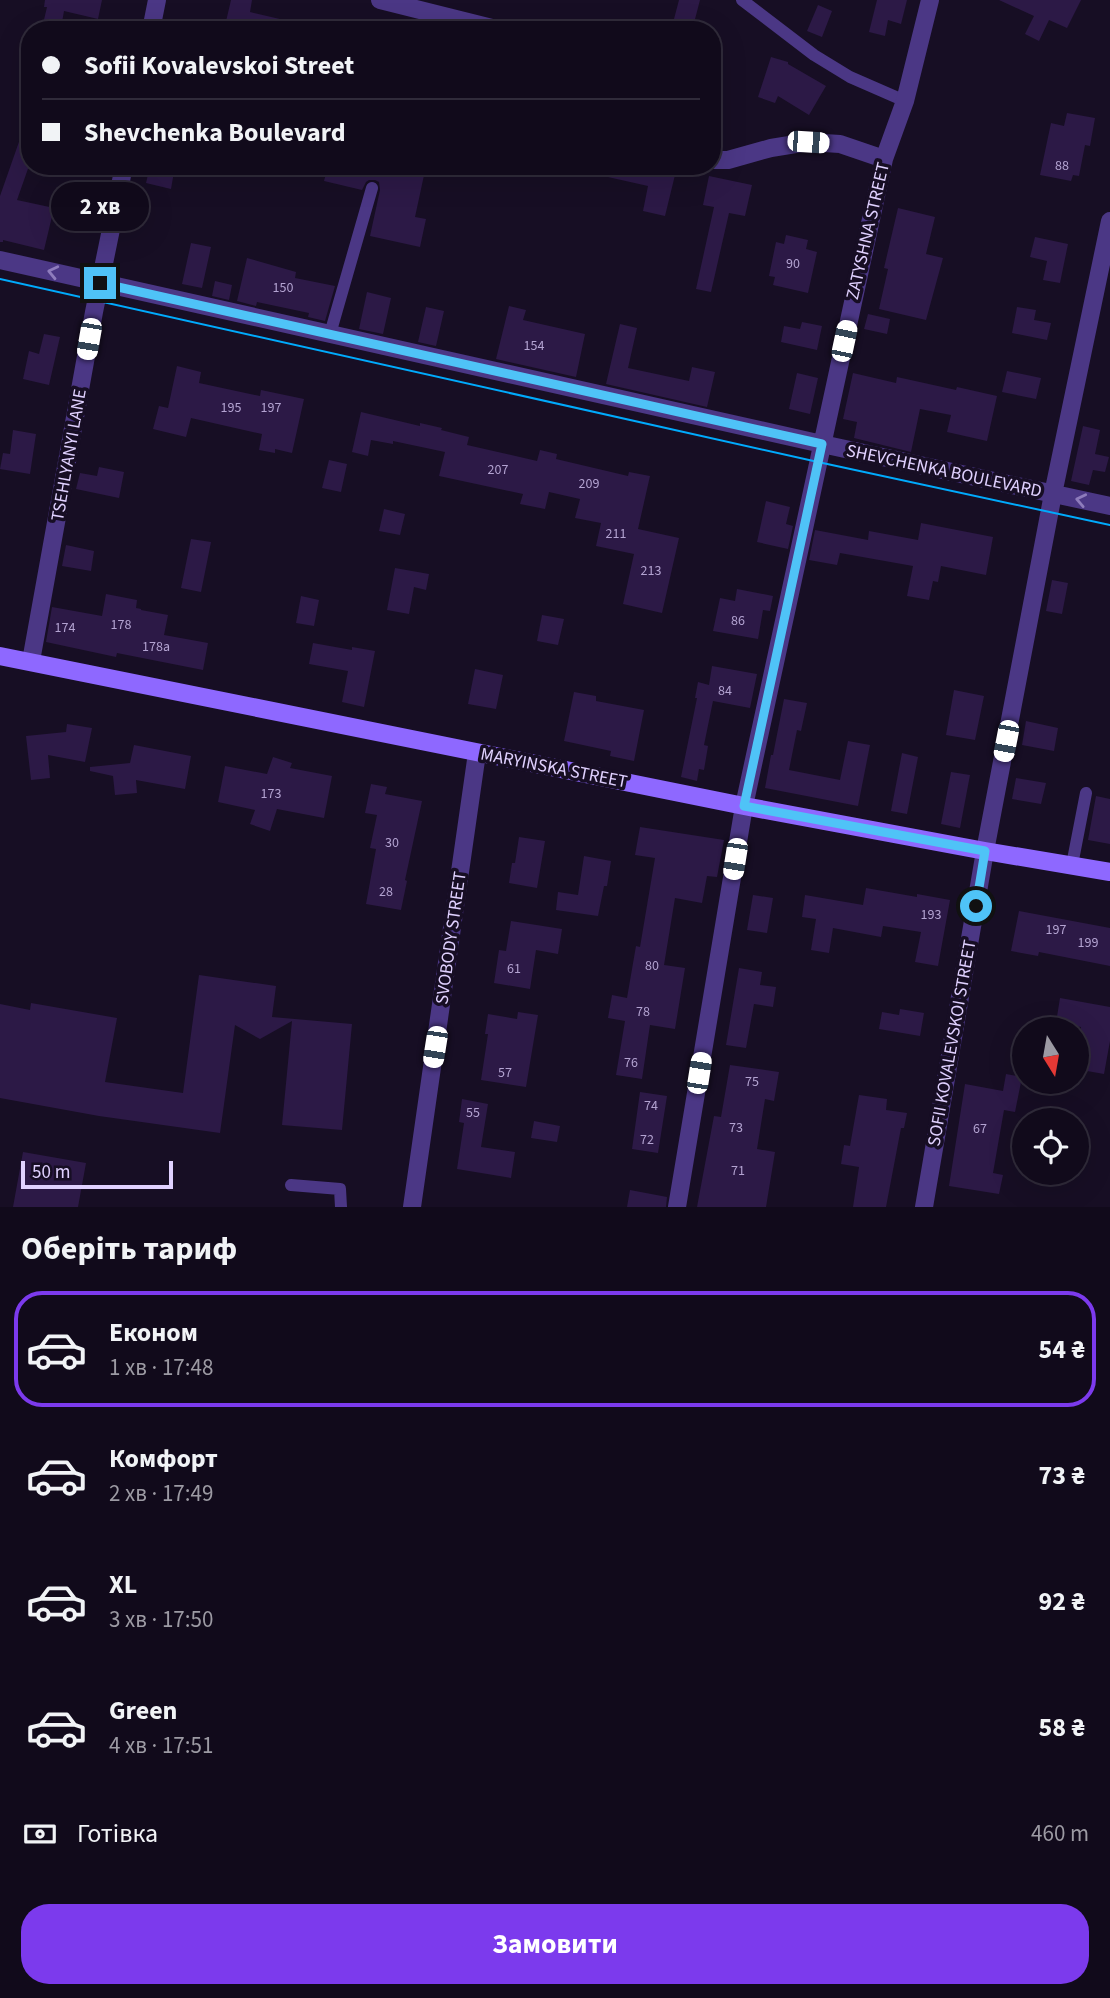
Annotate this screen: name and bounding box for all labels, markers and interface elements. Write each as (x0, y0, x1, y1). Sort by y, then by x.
text: Sofii Kovalevskoi Street (84, 47, 354, 84)
text: Shevchenka Boulevard (84, 114, 346, 151)
car (787, 130, 830, 154)
house number: 88 (1055, 156, 1069, 176)
street label: ZATYSHNA STREET (840, 160, 896, 302)
callout: 2 хв (51, 182, 149, 230)
text: 2 хв (80, 190, 120, 223)
house number: 90 (786, 254, 800, 274)
one-way arrow (48, 266, 60, 281)
route end (84, 267, 116, 299)
house number: 150 (273, 278, 293, 298)
car (76, 316, 103, 362)
car (830, 318, 859, 364)
house number: 154 (524, 336, 544, 356)
street label: TSEHLYANYI LANE (45, 387, 93, 523)
house number: 195 (221, 398, 241, 418)
house number: 197 (261, 398, 281, 418)
street label: SHEVCHENKA BOULEVARD (844, 438, 1044, 504)
house number: 207 (488, 460, 508, 480)
house number: 209 (579, 474, 599, 494)
one-way arrow (1075, 494, 1087, 509)
house number: 211 (606, 524, 626, 544)
house number: 213 (641, 561, 661, 581)
house number: 86 (731, 611, 745, 631)
house number: 178 (111, 615, 131, 635)
house number: 174 (55, 618, 75, 638)
house number: 178а (142, 637, 170, 657)
house number: 84 (718, 681, 732, 701)
car (992, 718, 1021, 764)
street label: MARYINSKA STREET (478, 742, 630, 795)
house number: 173 (261, 784, 281, 804)
house number: 30 (385, 833, 399, 853)
car (722, 837, 749, 881)
street label: SVOBODY STREET (429, 870, 473, 1006)
house number: 28 (379, 882, 393, 902)
route start (960, 890, 992, 922)
house number: 193 (921, 905, 941, 925)
house number: 197 (1046, 920, 1066, 940)
house number: 199 (1078, 933, 1098, 953)
street label: SOFII KOVALEVSKOI STREET (922, 937, 983, 1148)
house number: 80 (645, 956, 659, 976)
house number: 61 (507, 959, 521, 979)
house number: 78 (636, 1002, 650, 1022)
north arrow (1012, 1017, 1088, 1094)
map controls (1012, 1017, 1089, 1185)
car (422, 1025, 449, 1069)
car (686, 1051, 713, 1095)
house number: 76 (624, 1053, 638, 1073)
house number: 57 (498, 1063, 512, 1083)
house number: 75 (745, 1072, 759, 1092)
house number: 74 (644, 1096, 658, 1116)
house number: 55 (466, 1103, 480, 1123)
button: locate (1012, 1108, 1089, 1185)
house number: 73 (729, 1118, 743, 1138)
house number: 67 (973, 1119, 987, 1139)
house number: 72 (640, 1130, 654, 1150)
scale bar (21, 1158, 173, 1190)
text: 50 m (32, 1159, 70, 1186)
house number: 71 (731, 1161, 745, 1181)
text: Оберіть тариф (21, 1226, 237, 1272)
text: Економ (109, 1314, 198, 1351)
icon: car (25, 1318, 88, 1381)
text: 54 ₴ (1039, 1331, 1085, 1368)
text: 1 хв · 17:48 (109, 1351, 213, 1384)
text: Комфорт (109, 1440, 218, 1477)
icon: car (25, 1444, 88, 1507)
text: 73 ₴ (1039, 1457, 1085, 1494)
text: 2 хв · 17:49 (109, 1477, 213, 1510)
text: XL (109, 1566, 137, 1603)
icon: car (25, 1570, 88, 1633)
text: 92 ₴ (1039, 1583, 1085, 1620)
text: 3 хв · 17:50 (109, 1603, 213, 1636)
text: Green (109, 1692, 177, 1729)
icon: car (25, 1696, 88, 1759)
text: 58 ₴ (1039, 1709, 1085, 1746)
text: 4 хв · 17:51 (109, 1729, 213, 1762)
icon: cash (21, 1815, 59, 1853)
text: Готівка (77, 1815, 158, 1852)
text: 460 m (1031, 1817, 1089, 1850)
button: Замовити (21, 1904, 1089, 1984)

